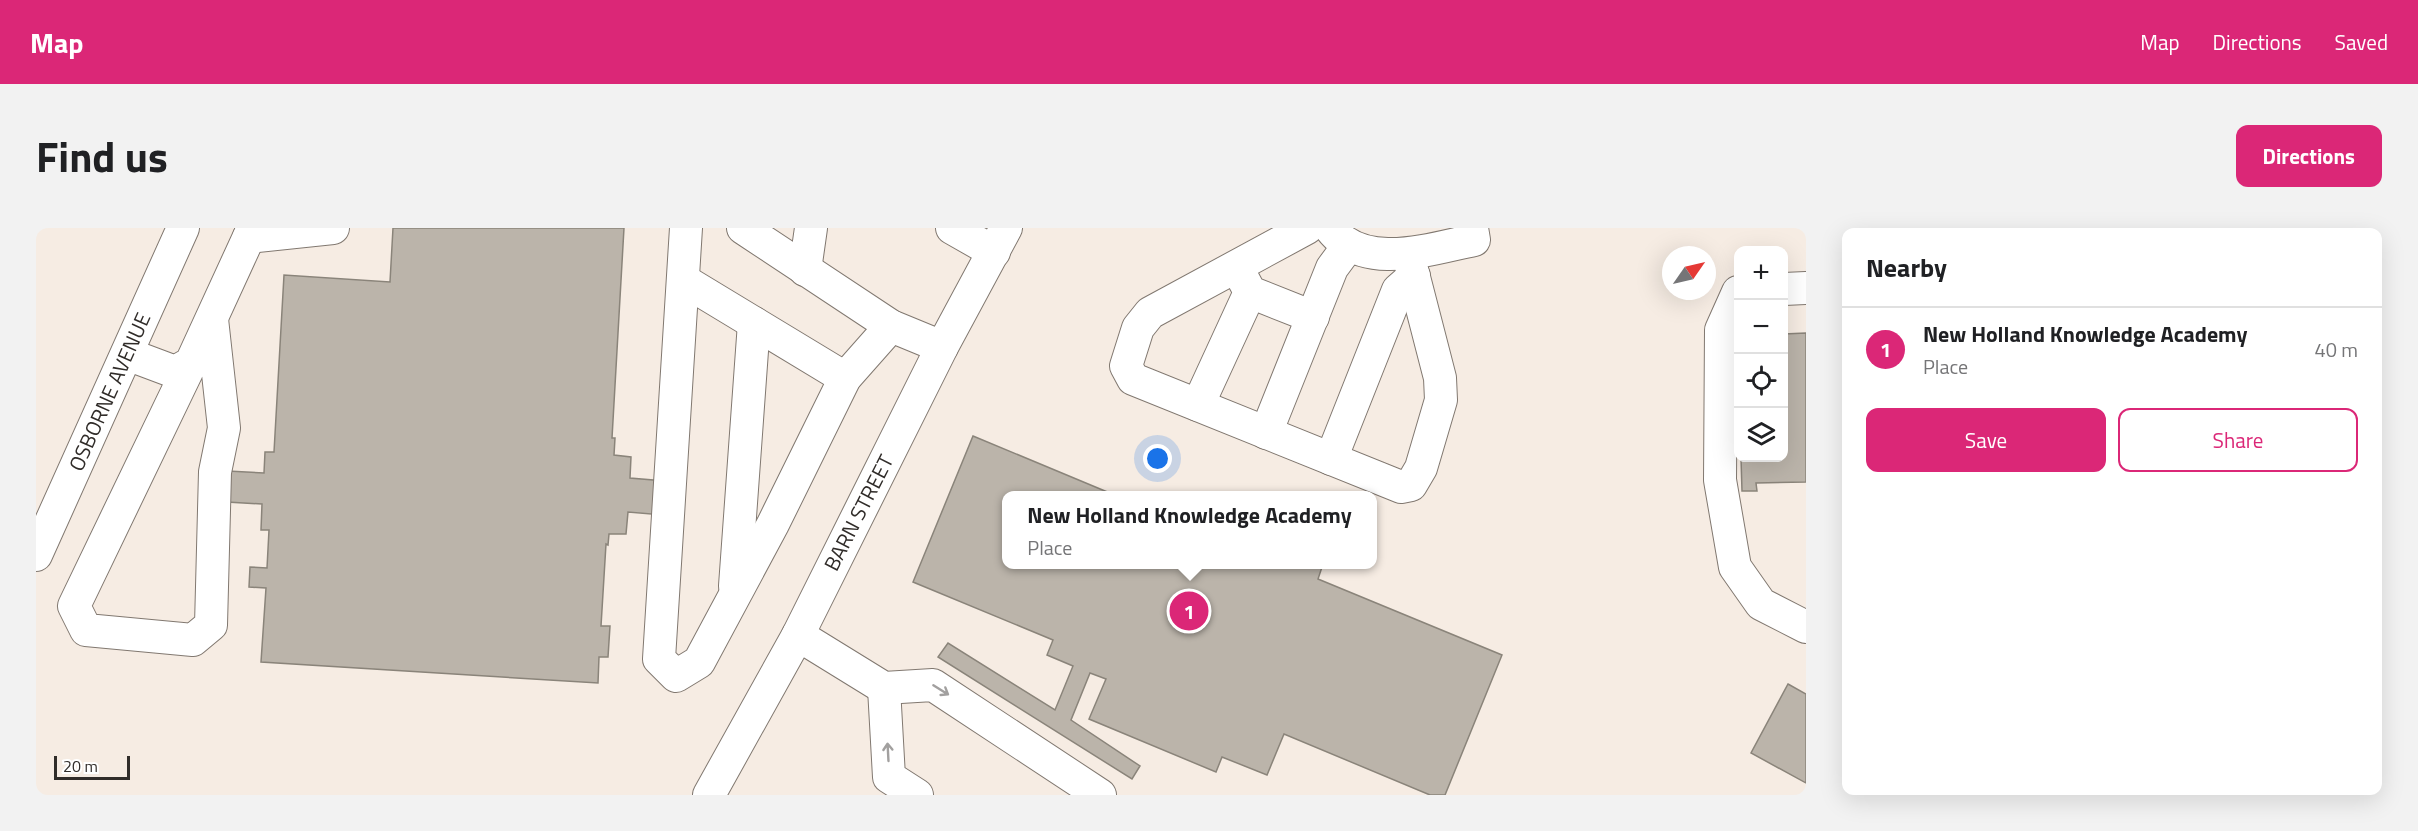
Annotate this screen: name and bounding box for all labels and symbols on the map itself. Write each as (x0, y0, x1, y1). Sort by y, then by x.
north arrow (1662, 246, 1716, 300)
street label: OSBORNE AVENUE (60, 307, 158, 476)
your location (1143, 444, 1172, 473)
street label: BARN STREET (815, 449, 901, 576)
pin: 1 (1170, 588, 1208, 634)
one-way arrow (932, 685, 949, 697)
one-way arrow (882, 742, 893, 762)
scale bar (54, 753, 130, 780)

